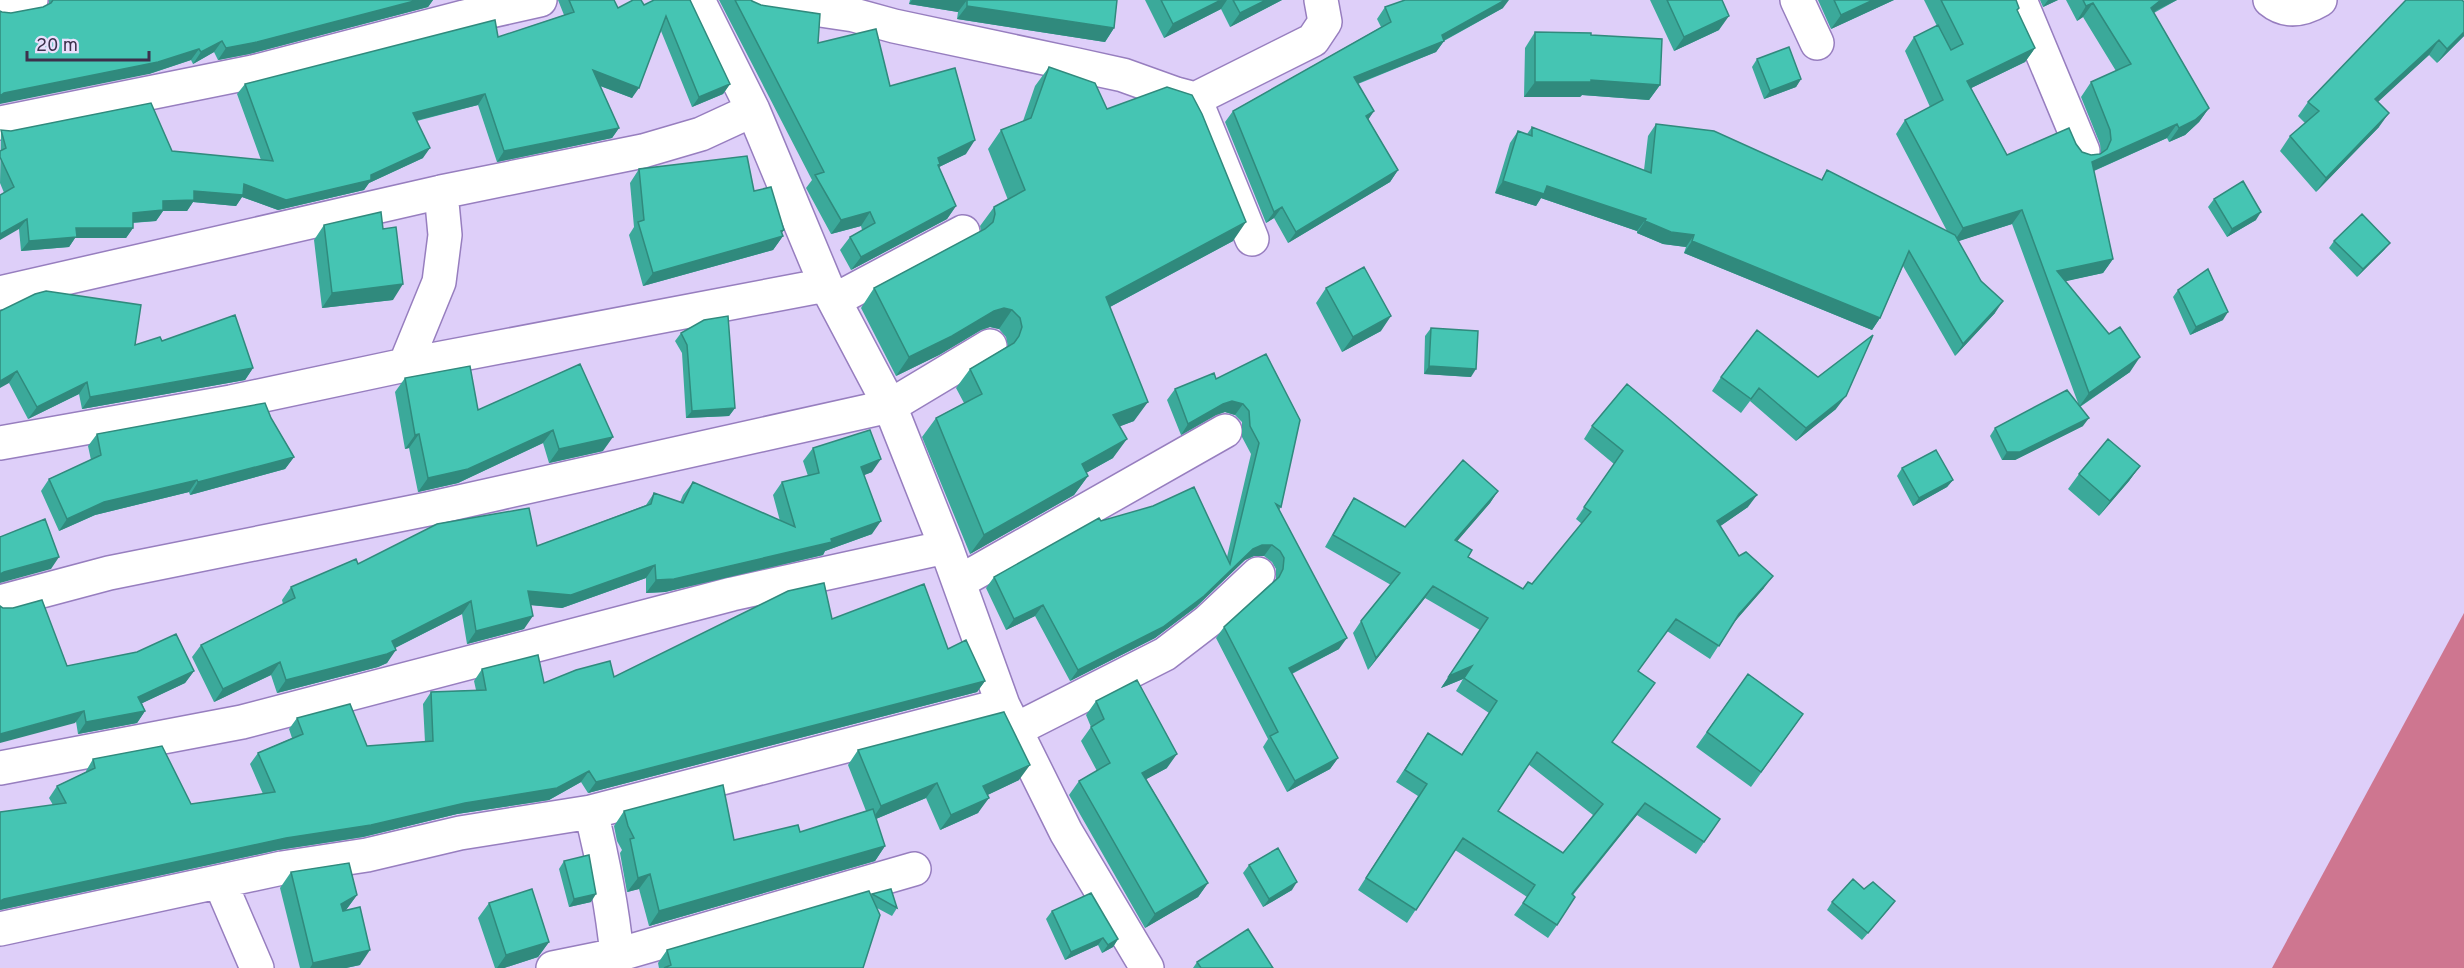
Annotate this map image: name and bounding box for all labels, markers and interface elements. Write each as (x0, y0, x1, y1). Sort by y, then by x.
scale bar (27, 24, 148, 62)
text: 20 m (36, 35, 78, 58)

